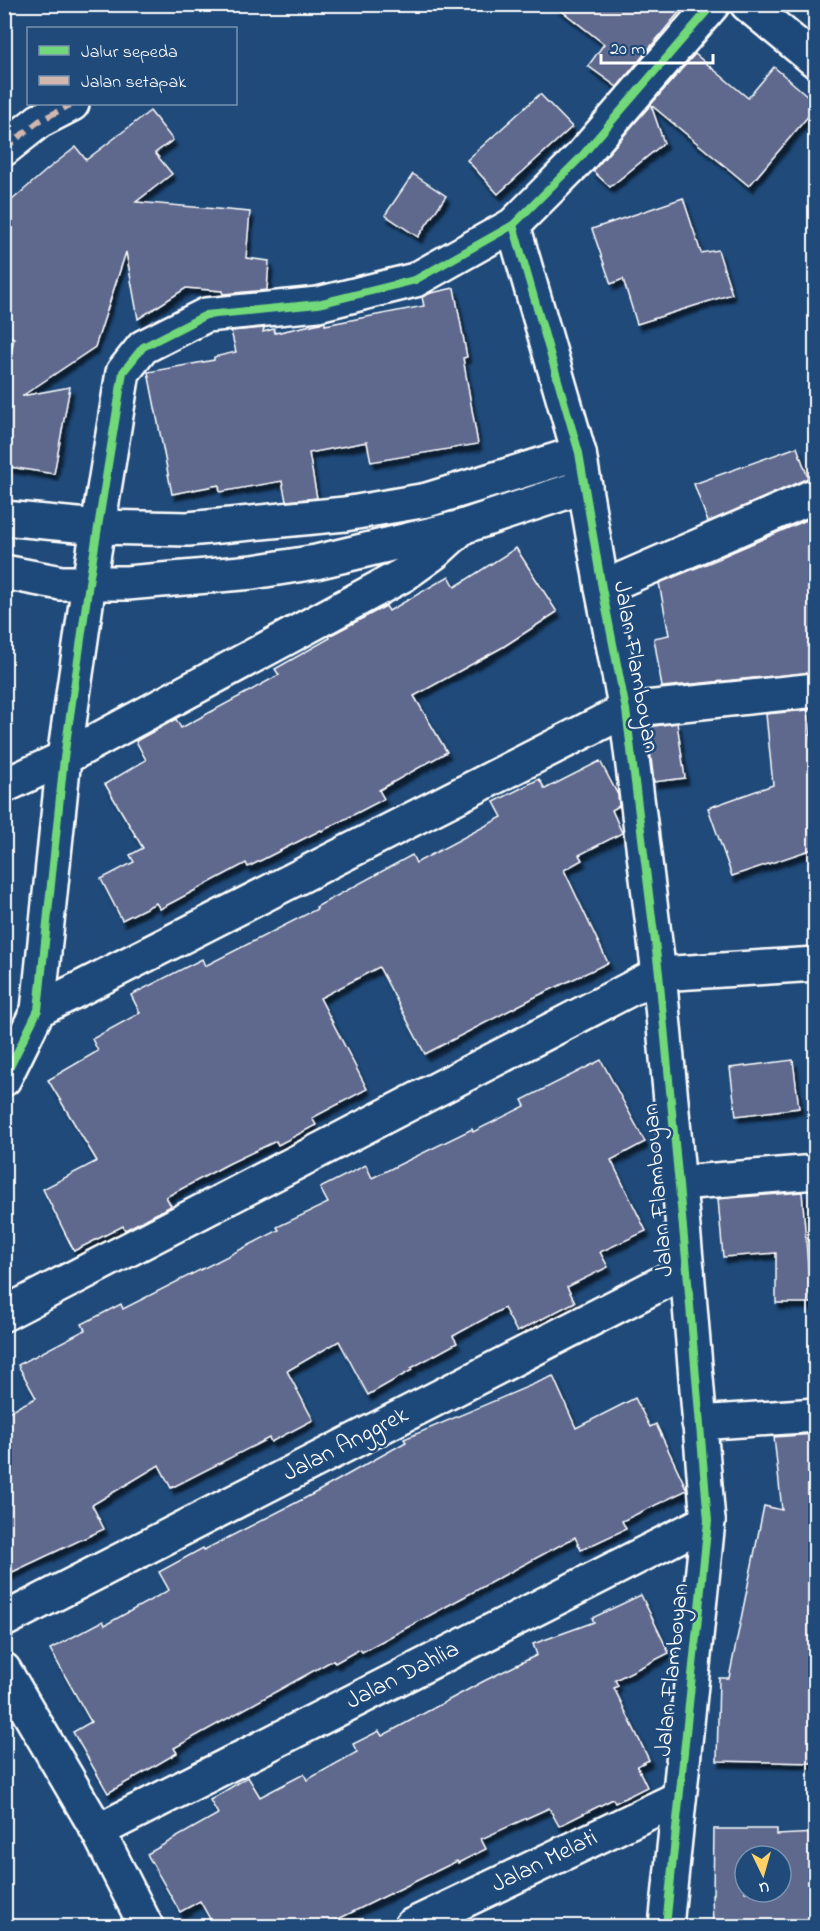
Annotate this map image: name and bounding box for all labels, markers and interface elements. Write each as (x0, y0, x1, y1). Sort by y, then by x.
legend (27, 27, 237, 105)
scale bar (601, 27, 714, 65)
text: 20 m (610, 37, 645, 63)
text: Jalur sepeda (81, 40, 178, 66)
text: Jalan setapak (81, 70, 186, 96)
street label: Jalan Flamboyan (602, 578, 667, 756)
street label: Jalan Flamboyan (634, 1102, 685, 1278)
street label: Jalan Anggrek (277, 1398, 415, 1492)
street label: Jalan Flamboyan (647, 1582, 700, 1758)
street label: Jalan Dahlia (340, 1633, 466, 1719)
street label: Jalan Melati (486, 1821, 604, 1903)
north arrow (733, 1844, 793, 1904)
text: U (758, 1875, 770, 1899)

